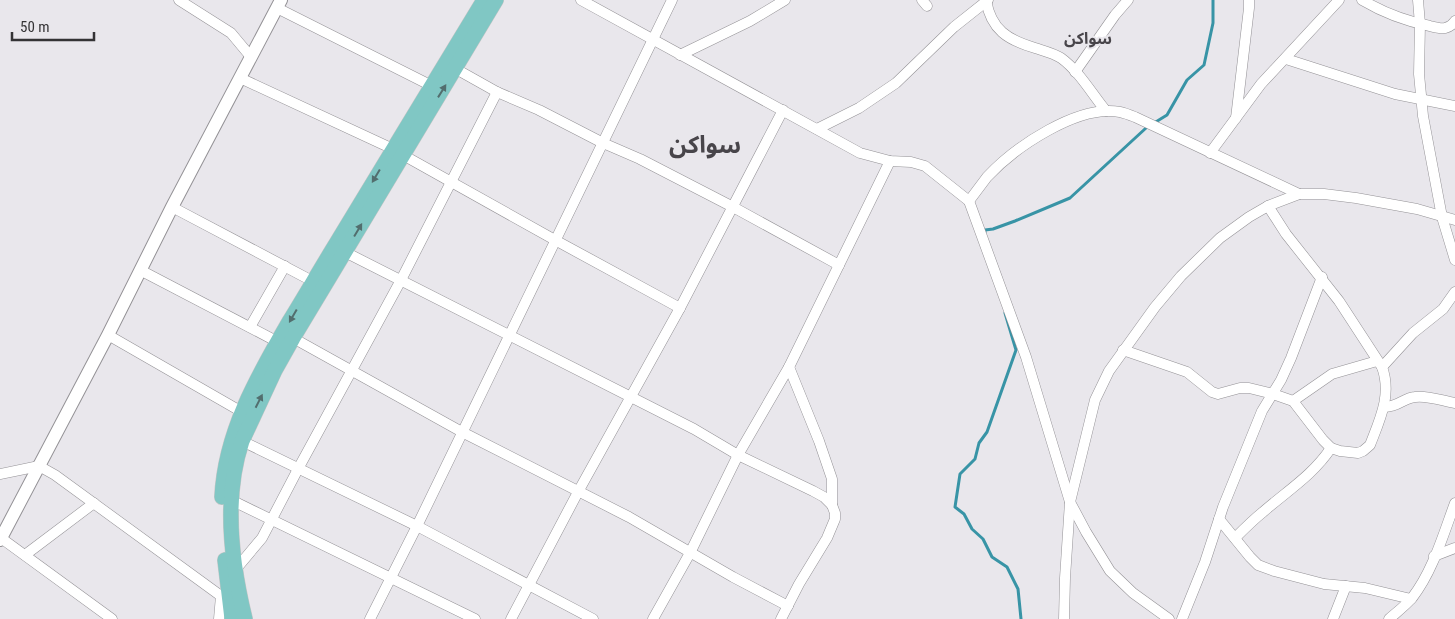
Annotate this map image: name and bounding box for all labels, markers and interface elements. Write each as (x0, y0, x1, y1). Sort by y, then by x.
scale bar (12, 10, 95, 42)
text: 50 m (20, 18, 50, 36)
district label: سواكن (1064, 29, 1112, 48)
one-way arrow (437, 85, 447, 98)
district label: سواكن (669, 131, 741, 159)
one-way arrow (372, 170, 381, 183)
one-way arrow (353, 224, 362, 237)
one-way arrow (289, 308, 297, 323)
one-way arrow (256, 394, 264, 408)

